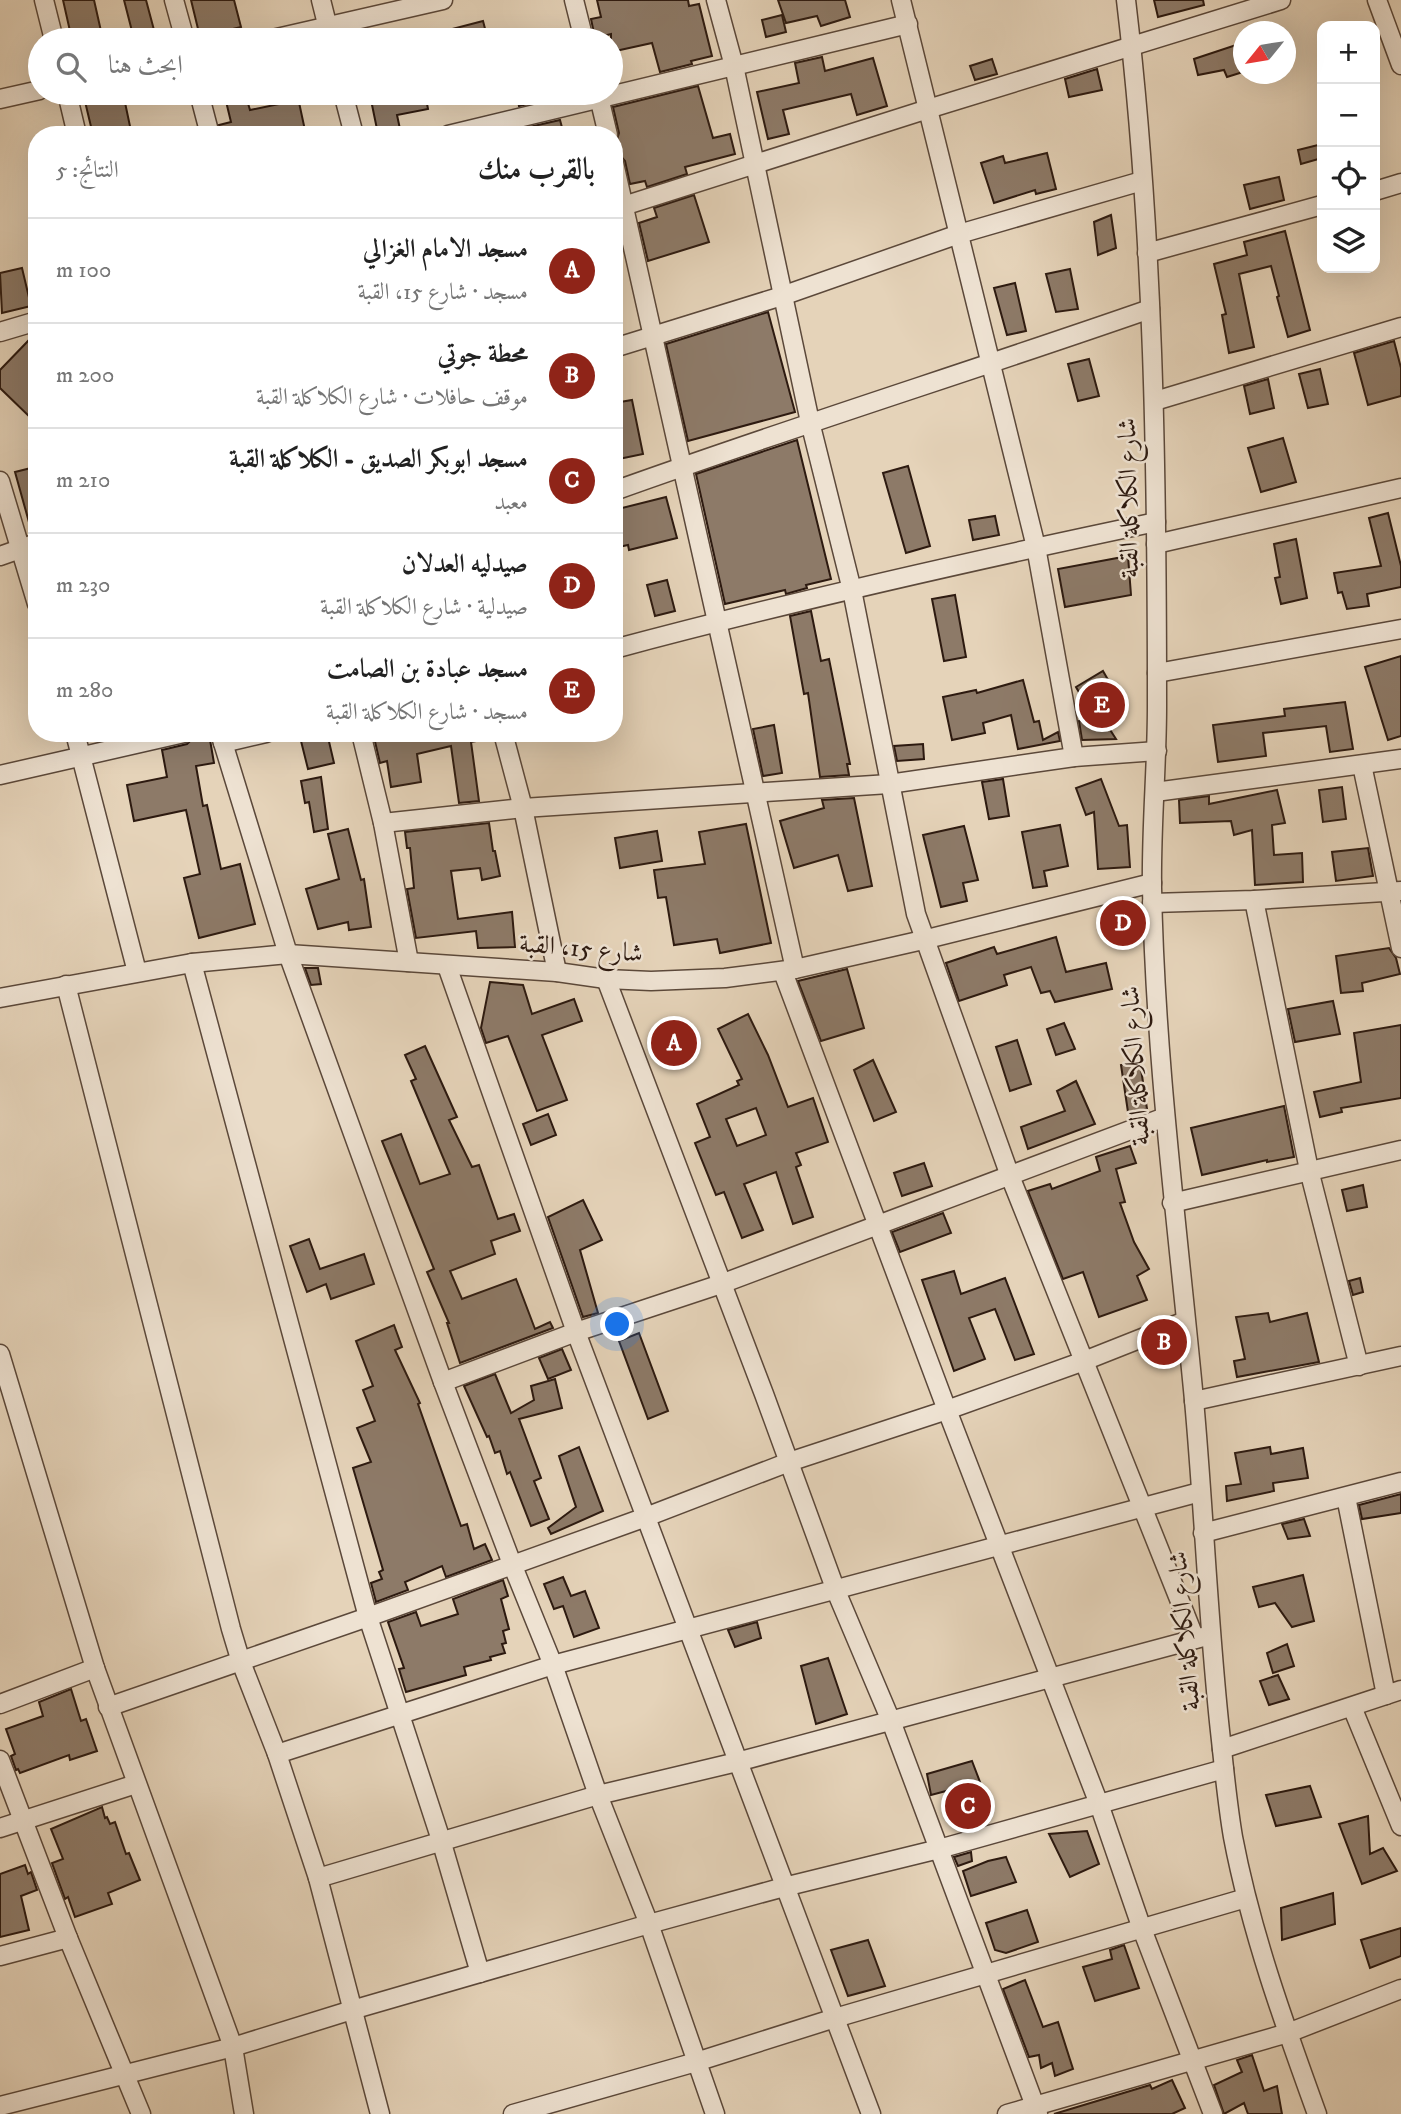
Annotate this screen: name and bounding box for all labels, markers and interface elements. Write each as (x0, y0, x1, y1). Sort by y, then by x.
north arrow (1233, 21, 1296, 84)
map controls (1317, 21, 1380, 273)
button: + (1317, 21, 1380, 84)
search box (28, 28, 623, 105)
icon: search (52, 48, 90, 86)
text: ابحث هنا (108, 49, 183, 82)
button: − (1317, 84, 1380, 147)
button: locate (1317, 147, 1380, 210)
text: بالقرب منك (478, 152, 595, 189)
text: النتائج: 5 (56, 156, 119, 185)
button: layers (1317, 210, 1380, 273)
text: مسجد الامام الغزالي (363, 233, 528, 266)
text: 100 m (56, 256, 111, 285)
text: A (565, 256, 579, 285)
text: مسجد · شارع 15، القبة (357, 278, 528, 307)
text: محطة جوتي (437, 338, 528, 371)
text: 200 m (56, 361, 114, 390)
text: B (565, 361, 579, 390)
text: موقف حافلات · شارع الكلاكلة القبة (256, 383, 528, 412)
street label: شارع الكلاكلة القبة (1111, 418, 1151, 578)
text: مسجد ابوبكر الصديق - الكلاكلة القبة (229, 443, 528, 476)
text: 210 m (56, 466, 110, 495)
text: C (564, 466, 580, 495)
text: معبد (494, 488, 528, 517)
text: صيدليه العدلان (401, 548, 528, 581)
text: 230 m (56, 571, 111, 600)
text: D (563, 571, 581, 600)
text: صيدلية · شارع الكلاكلة القبة (320, 593, 528, 622)
text: مسجد عبادة بن الصامت (327, 653, 528, 686)
text: 280 m (56, 676, 113, 705)
text: E (564, 676, 580, 705)
pin: E (1079, 679, 1125, 731)
text: مسجد · شارع الكلاكلة القبة (326, 698, 528, 727)
pin: D (1100, 897, 1146, 949)
street label: شارع 15، القبة (517, 927, 644, 975)
street label: شارع الكلاكلة القبة (1114, 985, 1162, 1147)
pin: A (651, 1017, 697, 1069)
your location (600, 1307, 634, 1341)
pin: B (1141, 1316, 1187, 1368)
street label: شارع الكلاكلة القبة (1162, 1549, 1212, 1712)
pin: C (945, 1780, 991, 1832)

